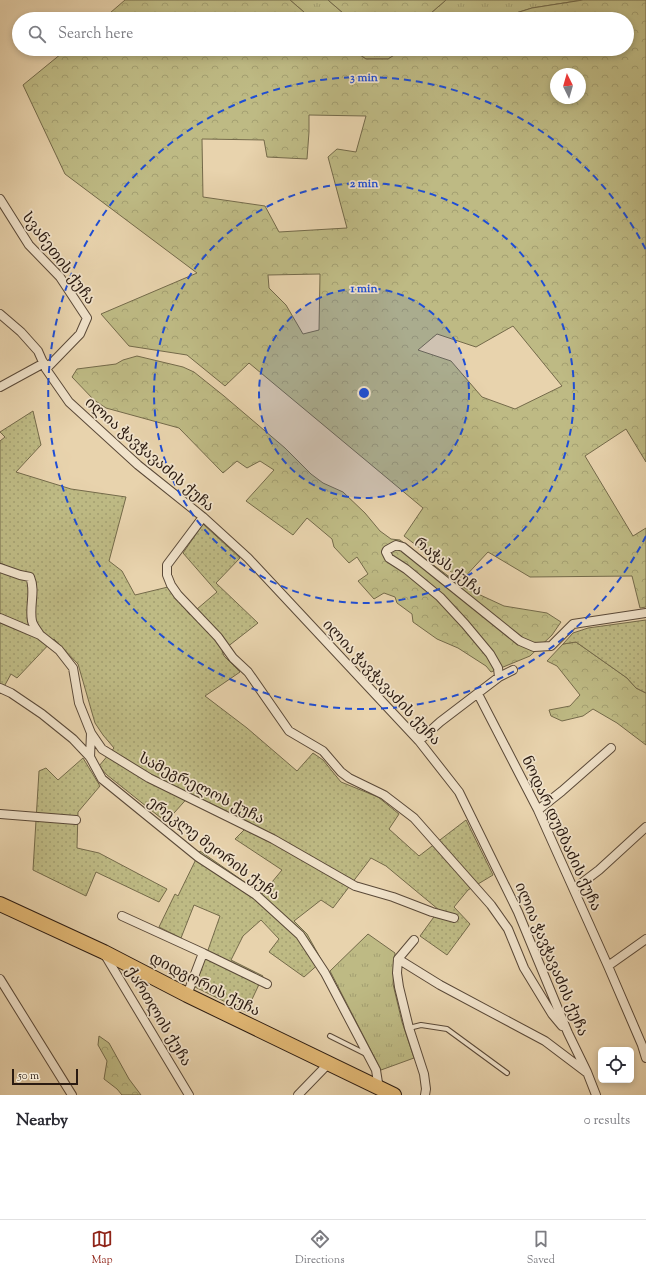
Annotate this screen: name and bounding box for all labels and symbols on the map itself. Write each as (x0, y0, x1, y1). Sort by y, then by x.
north arrow (550, 68, 586, 104)
text: 3 min (350, 69, 379, 87)
text: 2 min (350, 175, 379, 193)
street label: სვანეთის ქუჩა (16, 208, 100, 309)
text: 1 min (349, 280, 378, 298)
centre of rings (357, 386, 371, 400)
street label: ილია ჭავჭავაძის ქუჩა (80, 393, 218, 517)
street label: რაჭას ქუჩა (409, 533, 487, 601)
street label: ილია ჭავჭავაძის ქუჩა (317, 615, 445, 751)
street label: სამეგრელოს ქუჩა (135, 748, 268, 830)
street label: ნოდარ დუმბაძის ქუჩა (515, 752, 606, 915)
street label: ერეკლე მეორის ქუჩა (142, 792, 284, 906)
street label: ილია ჭავჭავაძის ქუჩა (509, 879, 593, 1040)
street label: დიდგორის ქუჩა (145, 948, 263, 1022)
street label: ქართლის ქუჩა (120, 963, 196, 1071)
scale bar (12, 1067, 78, 1086)

